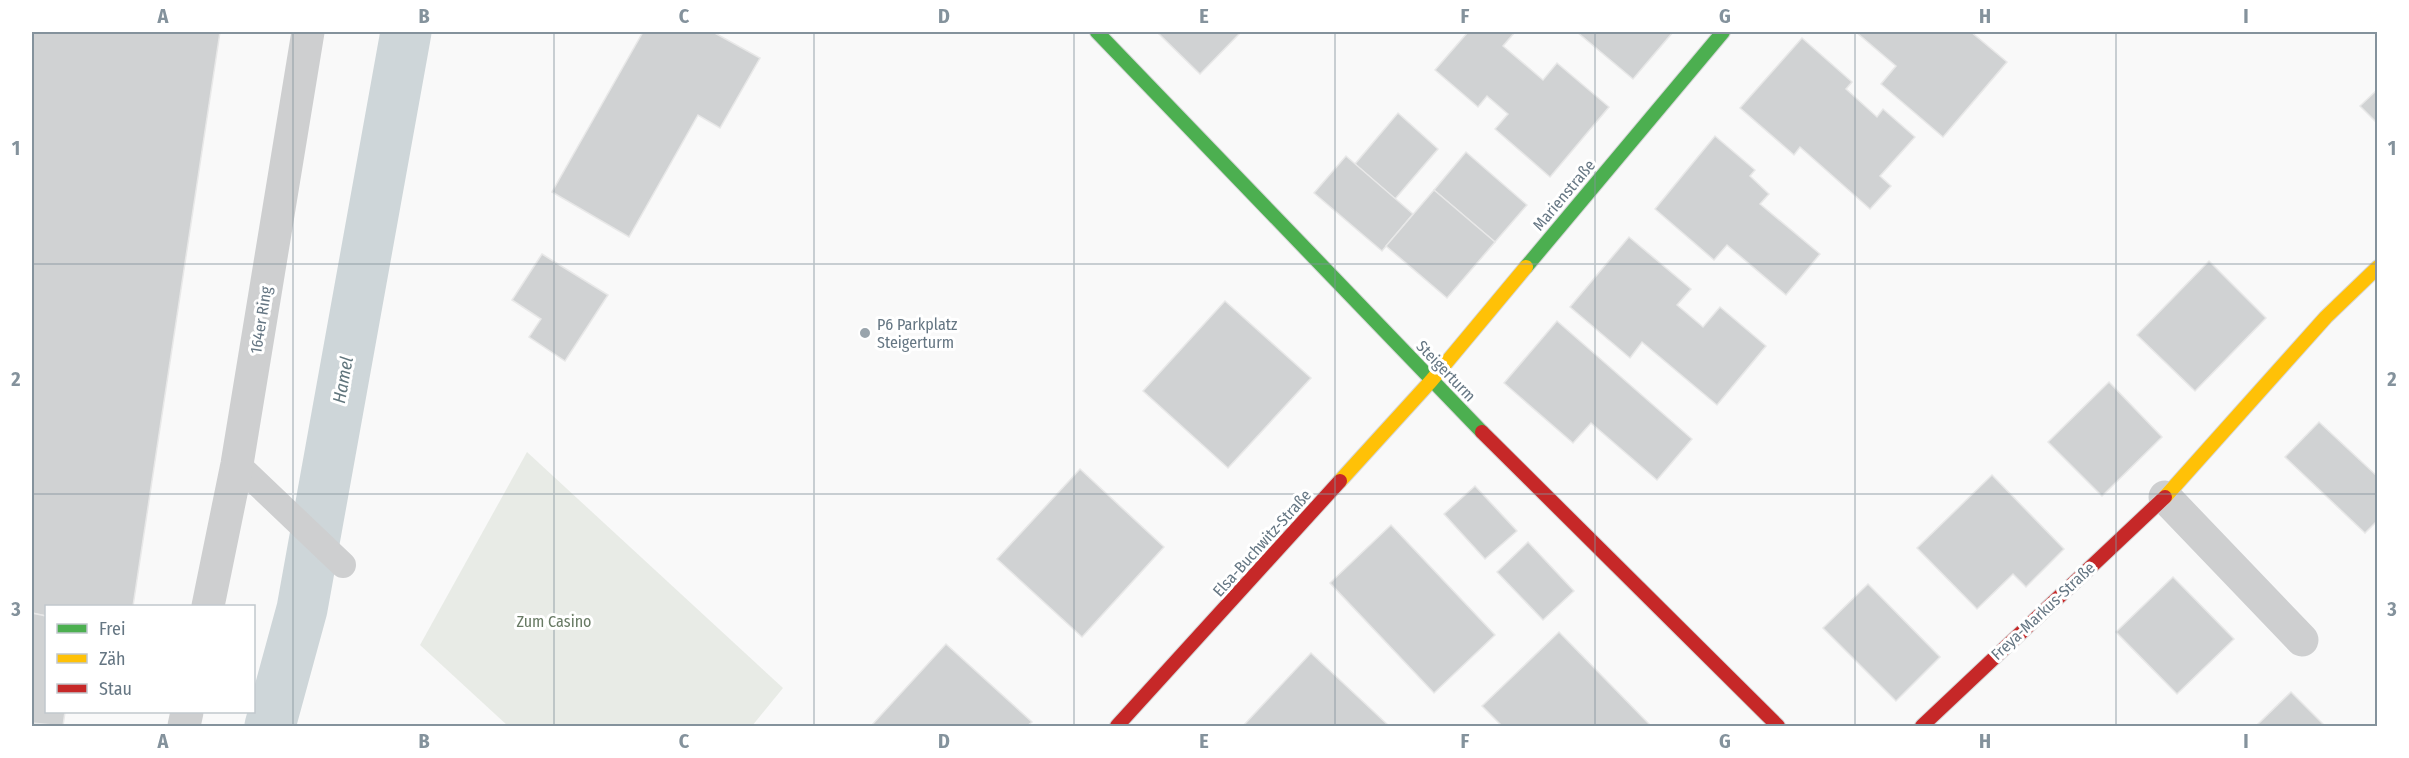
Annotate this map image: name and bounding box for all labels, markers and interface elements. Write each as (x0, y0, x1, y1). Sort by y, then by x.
text: A (157, 4, 170, 28)
text: B (418, 4, 430, 28)
text: C (679, 4, 690, 28)
text: D (938, 4, 950, 28)
text: E (1199, 4, 1209, 28)
text: F (1461, 4, 1470, 28)
text: G (1719, 4, 1731, 28)
text: H (1979, 4, 1991, 28)
text: I (2243, 4, 2249, 28)
text: 1 (12, 136, 20, 160)
text: 1 (2388, 136, 2396, 160)
street label: Marienstraße (1529, 156, 1599, 234)
street label: 164er Ring (246, 285, 276, 355)
place label: P6 Parkplatz Steigerturm (877, 315, 957, 352)
marker: P6 Parkplatz Steigerturm (858, 326, 872, 340)
street label: Steigerturm (1412, 337, 1480, 405)
water label: Hamel (328, 355, 358, 405)
text: 2 (10, 367, 21, 391)
text: 2 (2386, 367, 2397, 391)
street label: Elsa-Buchwitz-Straße (1209, 485, 1315, 601)
street label: Freya-Markus-Straße (1987, 558, 2099, 664)
text: 3 (10, 597, 21, 621)
text: 3 (2386, 597, 2397, 621)
legend (45, 605, 255, 713)
park label: Zum Casino (516, 612, 592, 631)
text: Frei (99, 618, 125, 640)
text: Zäh (99, 648, 126, 670)
text: Stau (99, 678, 132, 700)
text: A (157, 729, 170, 753)
text: B (418, 729, 430, 753)
text: C (679, 729, 690, 753)
text: D (938, 729, 950, 753)
text: E (1199, 729, 1209, 753)
text: F (1461, 729, 1470, 753)
text: G (1719, 729, 1731, 753)
text: H (1979, 729, 1991, 753)
text: I (2243, 729, 2249, 753)

